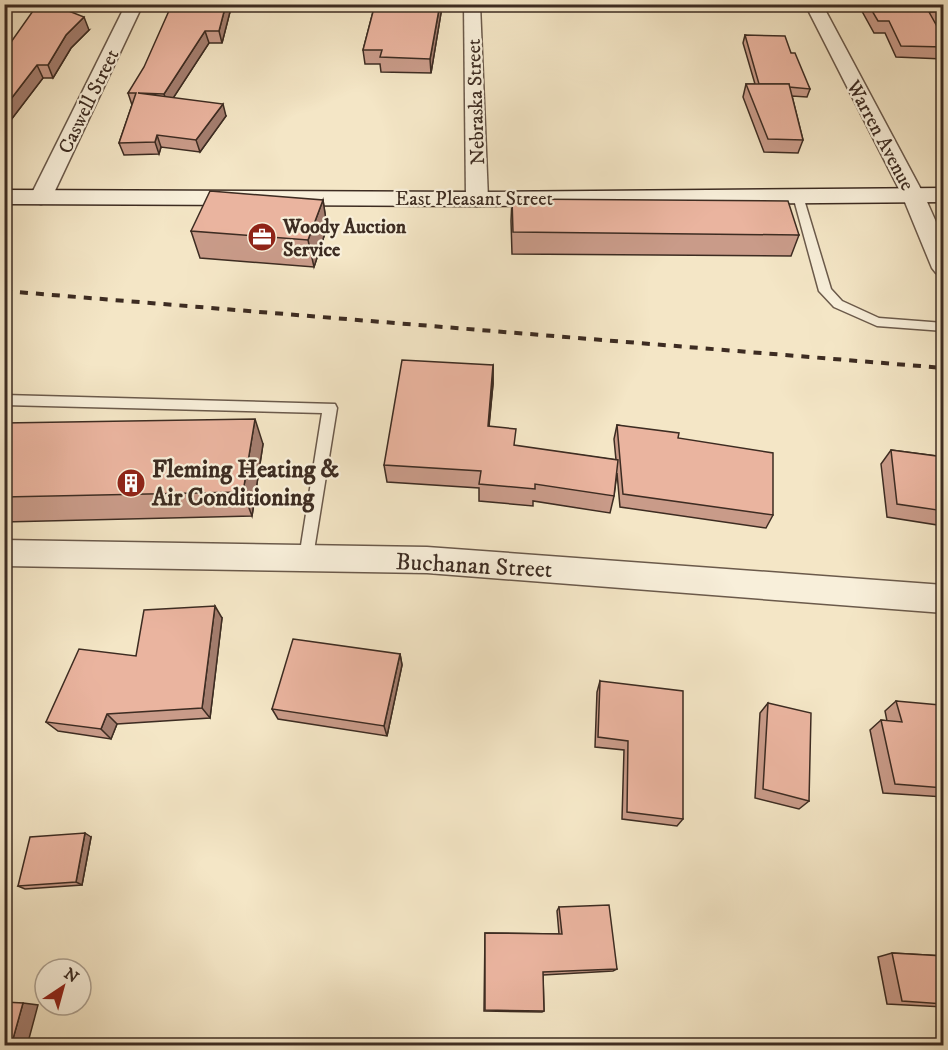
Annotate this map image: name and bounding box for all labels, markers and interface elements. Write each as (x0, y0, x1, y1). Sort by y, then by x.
street label: Nebraska Street (462, 38, 491, 165)
street label: Caswell Street (53, 45, 125, 158)
street label: Warren Avenue (840, 75, 919, 195)
street label: East Pleasant Street (395, 187, 553, 212)
place label: Woody Auction Service (282, 215, 407, 263)
office icon: Woody Auction Service (246, 221, 278, 253)
place label: Fleming Heating & Air Conditioning (151, 455, 340, 513)
building icon: Fleming Heating & Air Conditioning (115, 467, 147, 499)
street label: Buchanan Street (395, 547, 553, 585)
north arrow (33, 957, 93, 1017)
text: N (60, 964, 82, 988)

